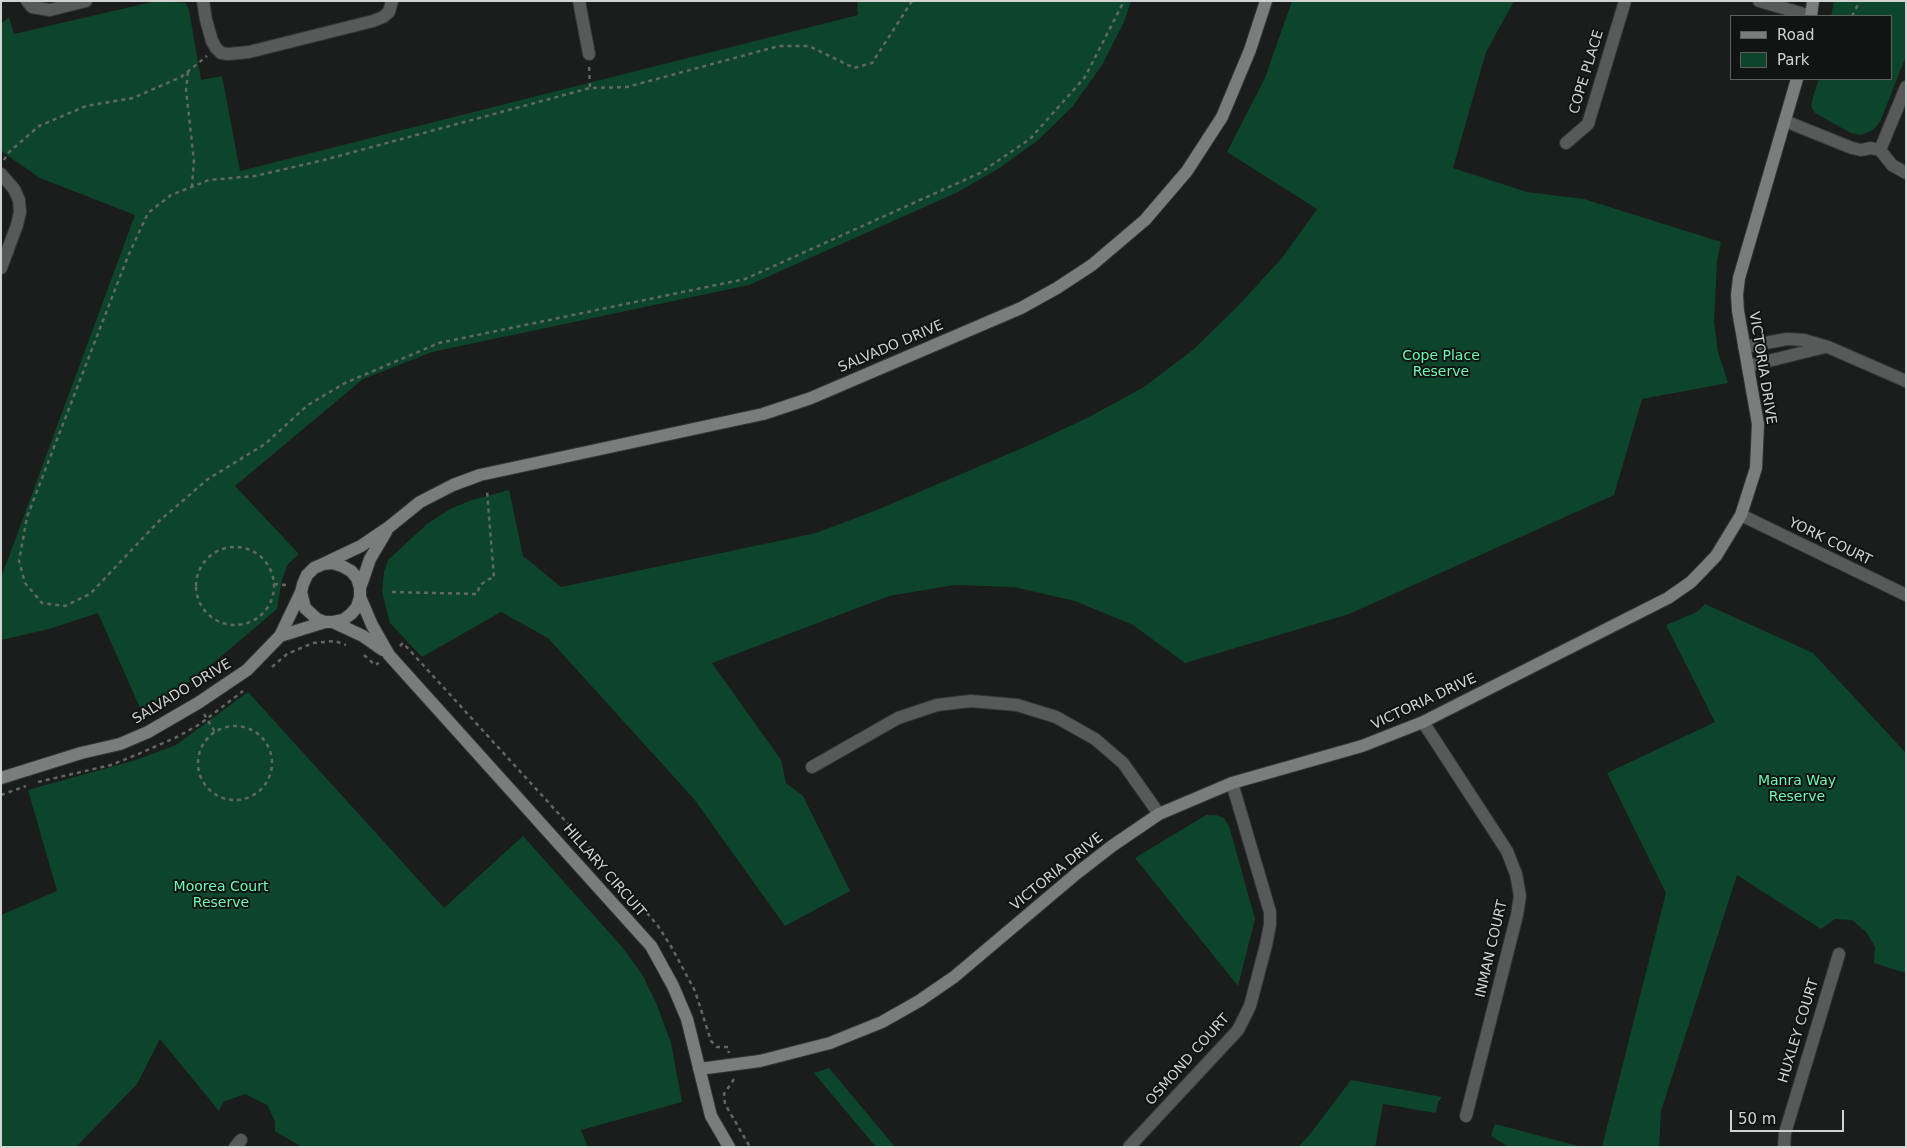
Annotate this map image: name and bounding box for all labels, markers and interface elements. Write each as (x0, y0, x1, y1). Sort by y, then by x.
legend (1730, 15, 1892, 80)
text: Road (1777, 26, 1815, 44)
street label: COPE PLACE (1566, 28, 1608, 116)
text: Park (1777, 51, 1809, 69)
street label: VICTORIA DRIVE (1745, 310, 1779, 426)
street label: SALVADO DRIVE (836, 317, 946, 377)
park label: Cope Place Reserve (1402, 348, 1480, 381)
street label: YORK COURT (1786, 515, 1874, 569)
street label: SALVADO DRIVE (129, 656, 235, 728)
street label: VICTORIA DRIVE (1369, 670, 1479, 734)
park label: Manra Way Reserve (1758, 773, 1836, 806)
street label: HILLARY CIRCUIT (559, 821, 649, 921)
street label: VICTORIA DRIVE (1007, 830, 1107, 914)
park label: Moorea Court Reserve (174, 879, 268, 912)
street label: INMAN COURT (1473, 899, 1511, 999)
street label: HUXLEY COURT (1775, 977, 1823, 1085)
street label: OSMOND COURT (1143, 1011, 1233, 1109)
scale bar (1732, 1100, 1846, 1132)
text: 50 m (1738, 1110, 1776, 1128)

